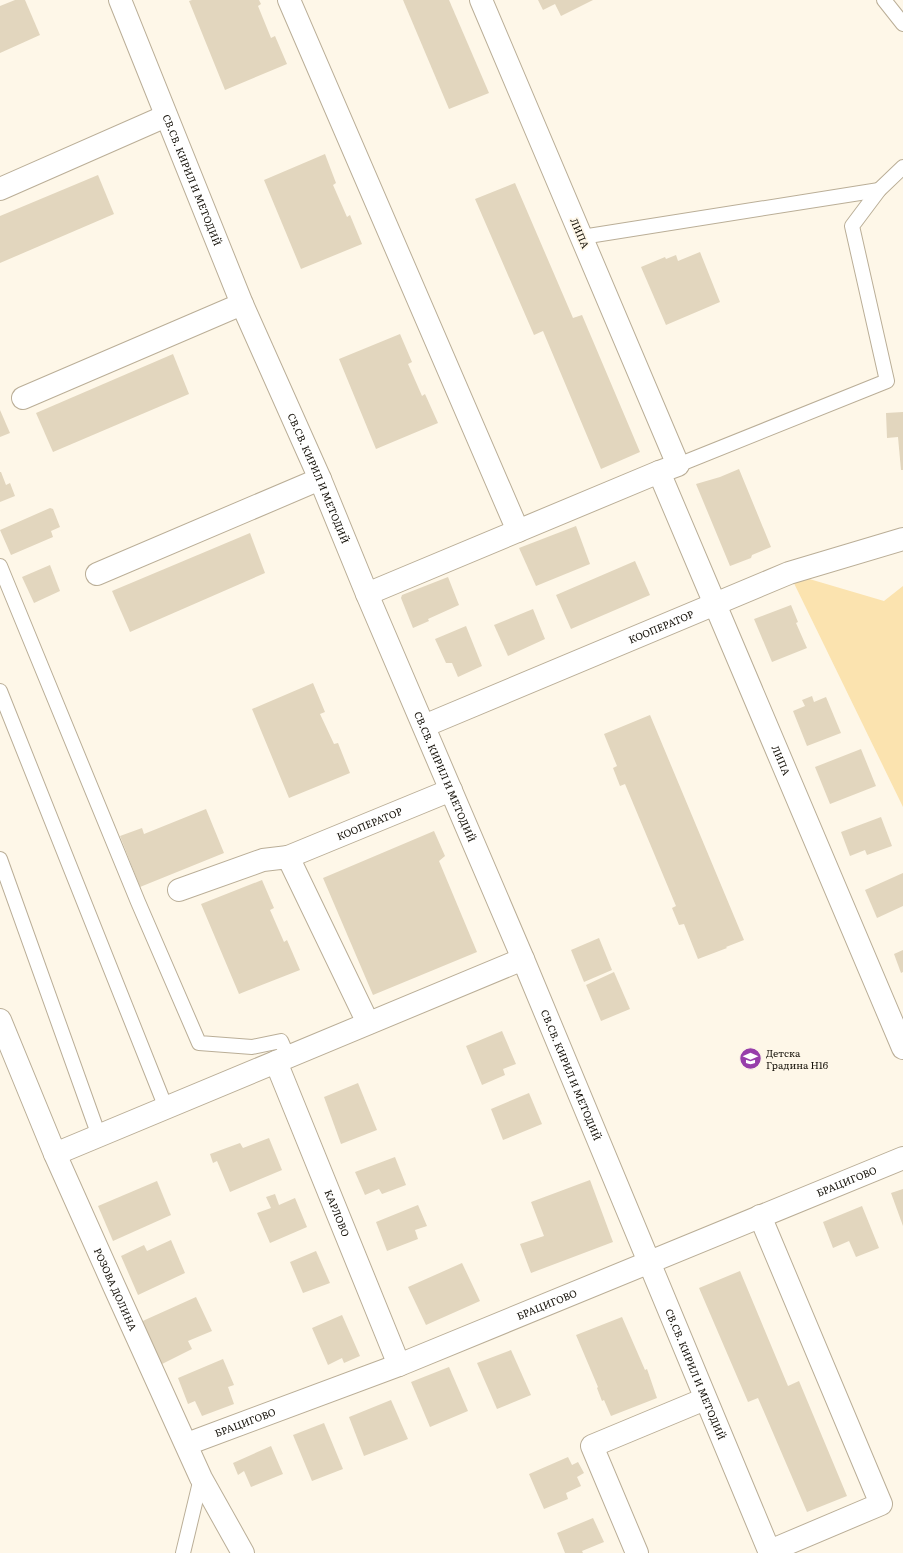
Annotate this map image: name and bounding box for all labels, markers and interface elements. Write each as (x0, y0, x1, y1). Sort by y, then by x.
street label: СВ.СВ. КИРИЛ И МЕТОДИЙ (160, 112, 226, 248)
street label: ЛИПА (567, 215, 594, 251)
street label: СВ.СВ. КИРИЛ И МЕТОДИЙ (284, 410, 354, 546)
street label: КООПЕРАТОР (626, 606, 696, 647)
street label: СВ.СВ. КИРИЛ И МЕТОДИЙ (411, 709, 480, 844)
street label: ЛИПА (768, 742, 795, 778)
street label: КООПЕРАТОР (334, 803, 404, 843)
street label: СВ.СВ. КИРИЛ И МЕТОДИЙ (538, 1007, 606, 1143)
place label: Детска Градина Н16 (766, 1045, 829, 1072)
school or university icon: Детска Градина Н16 (737, 1046, 763, 1072)
street label: БРАЦИГОВО (814, 1162, 879, 1200)
street label: КАРЛОВО (321, 1187, 354, 1239)
street label: РОЗОВА ДОЛИНА (91, 1245, 142, 1334)
street label: БРАЦИГОВО (514, 1285, 579, 1323)
street label: СВ.СВ. КИРИЛ И МЕТОДИЙ (662, 1306, 730, 1442)
street label: БРАЦИГОВО (212, 1404, 278, 1440)

